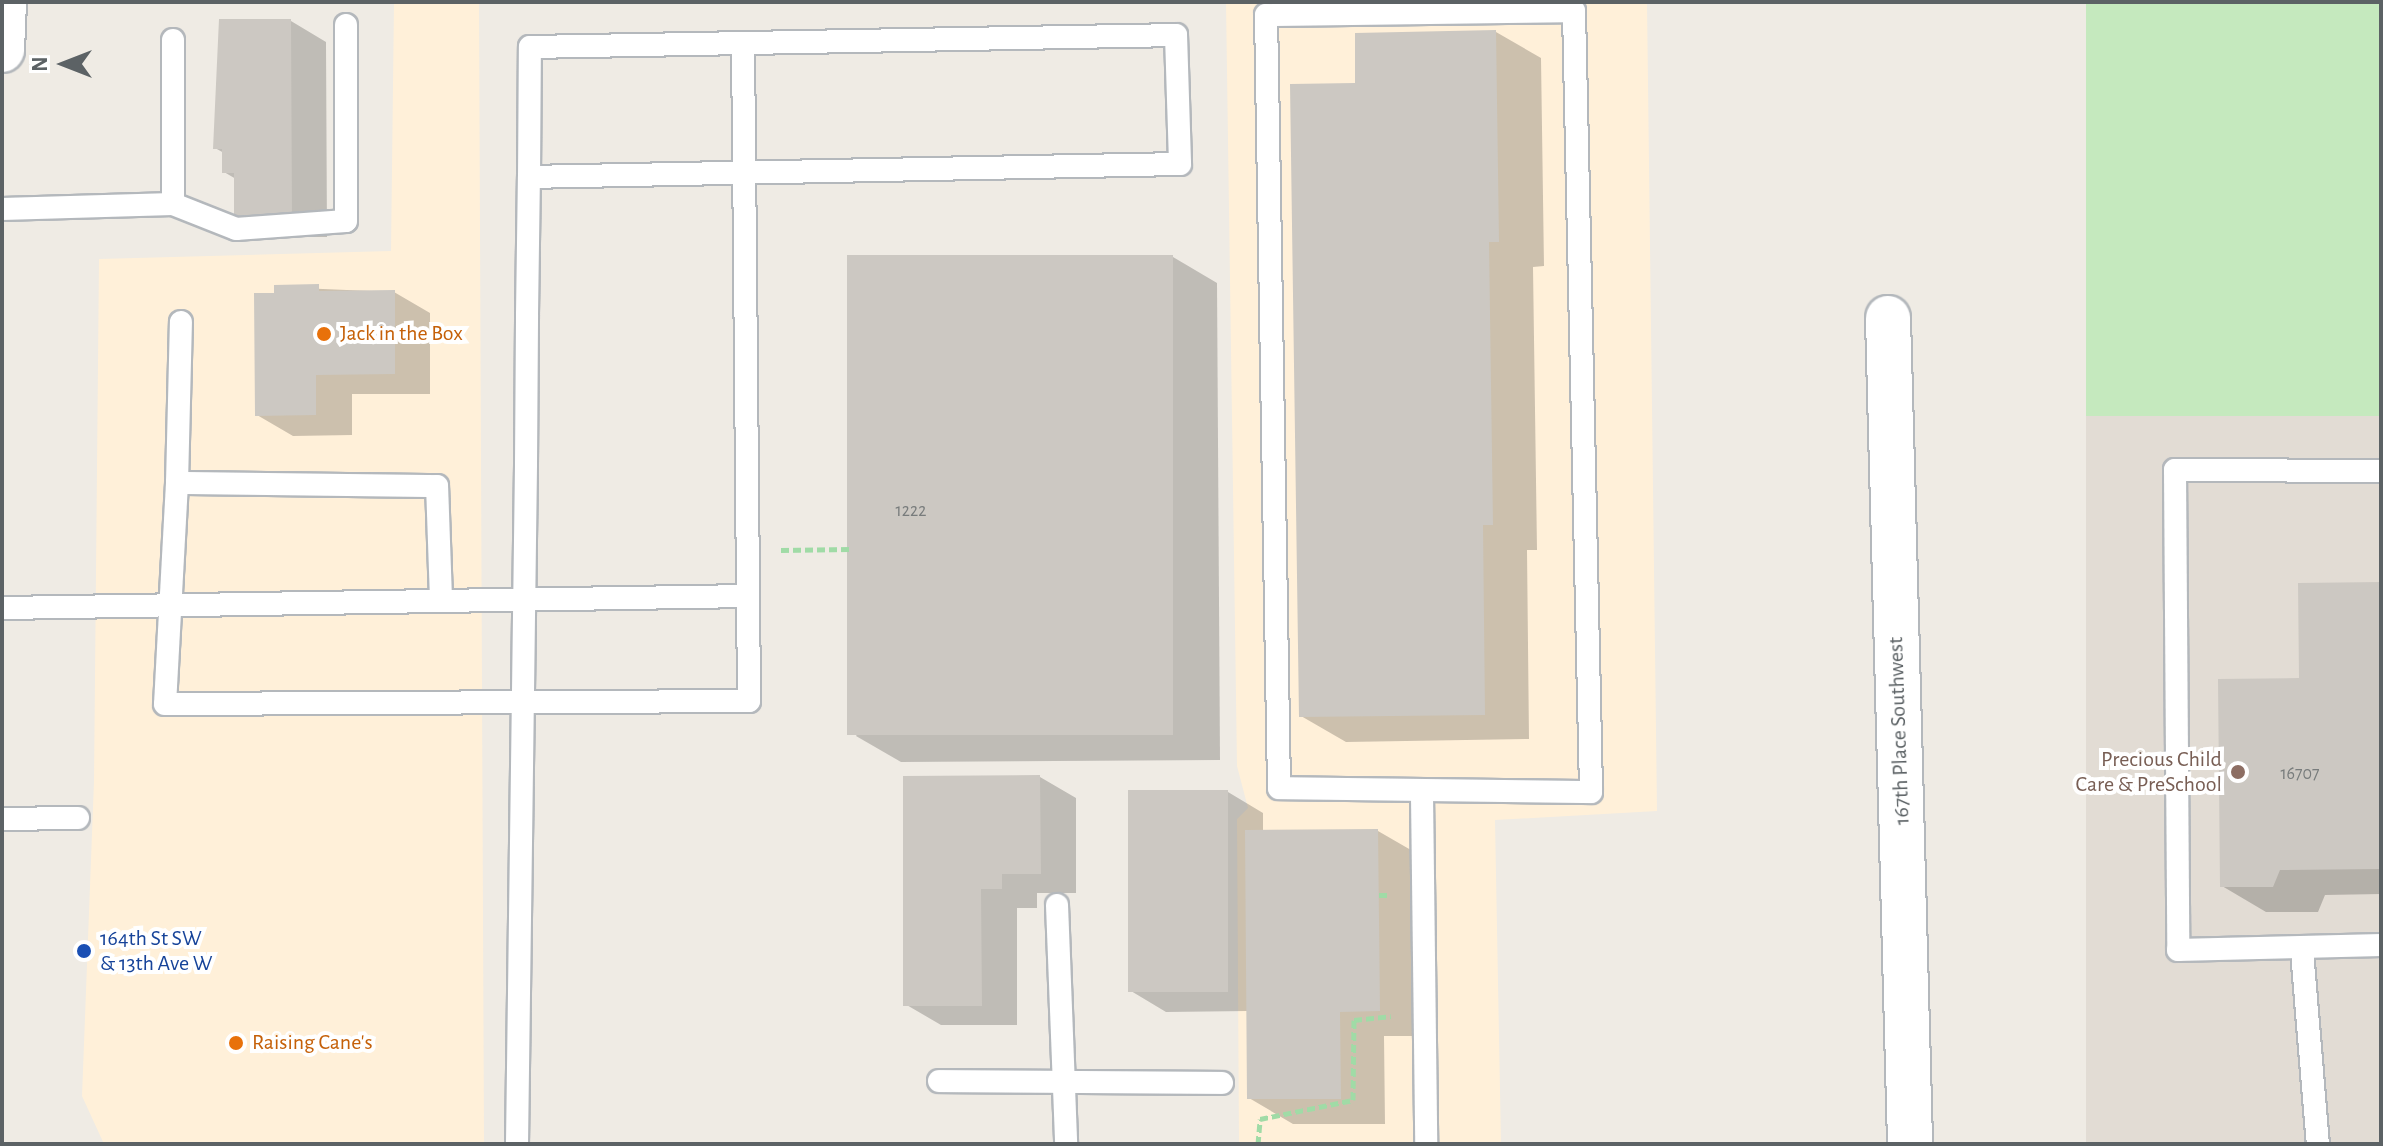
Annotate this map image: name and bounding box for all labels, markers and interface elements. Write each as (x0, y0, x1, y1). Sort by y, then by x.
north arrow (24, 24, 104, 104)
text: N (29, 56, 51, 72)
place label: Jack in the Box (340, 321, 463, 347)
marker: Jack in the Box (315, 325, 333, 343)
house number: 1222 (896, 500, 926, 522)
street label: 167th Place Southwest (1883, 636, 1915, 826)
place label: Precious Child Care & PreSchool (2076, 746, 2222, 798)
marker: Precious Child Care & PreSchool (2229, 763, 2247, 781)
house number: 16707 (2280, 763, 2320, 785)
place label: 164th St SW & 13th Ave W (100, 925, 212, 976)
marker: 164th St SW & 13th Ave W (75, 942, 93, 960)
place label: Raising Cane's (252, 1030, 373, 1056)
marker: Raising Cane's (227, 1034, 245, 1052)

